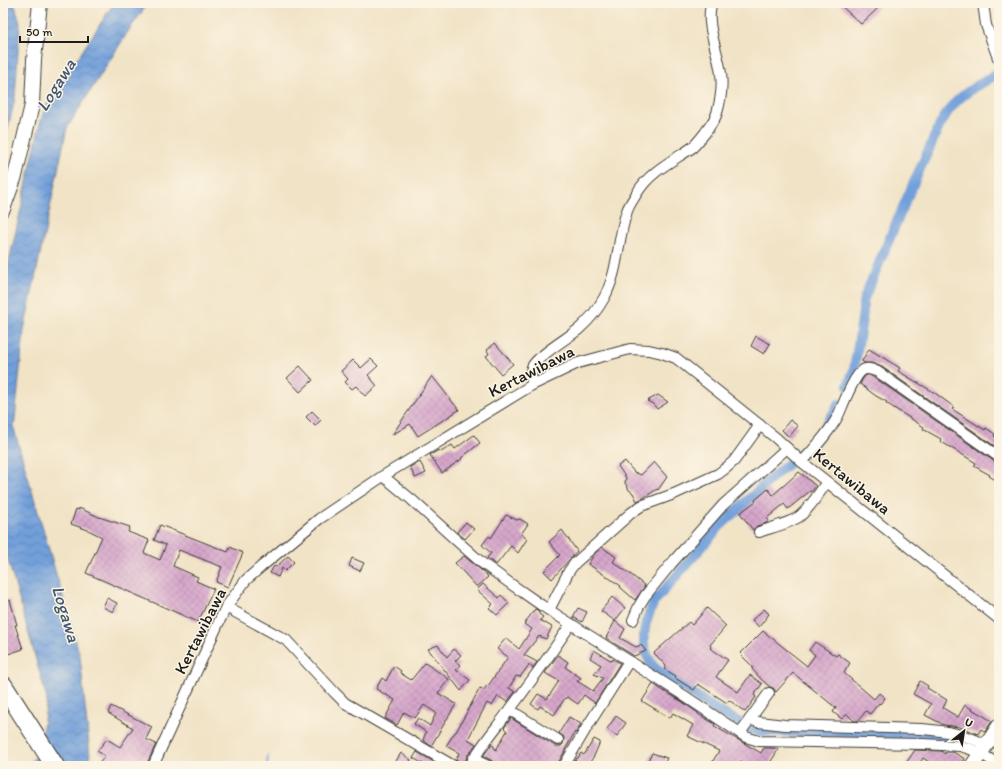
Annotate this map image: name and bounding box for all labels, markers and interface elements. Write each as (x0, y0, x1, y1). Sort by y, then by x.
scale bar (20, 18, 88, 44)
text: 50 m (26, 25, 52, 39)
water label: Logawa (31, 54, 81, 115)
street label: Kertawibawa (485, 341, 577, 401)
street label: Kertawibawa (809, 444, 895, 518)
water label: Logawa (47, 583, 85, 646)
street label: Kertawibawa (170, 585, 230, 677)
north arrow (944, 711, 984, 751)
text: U (962, 715, 975, 730)

